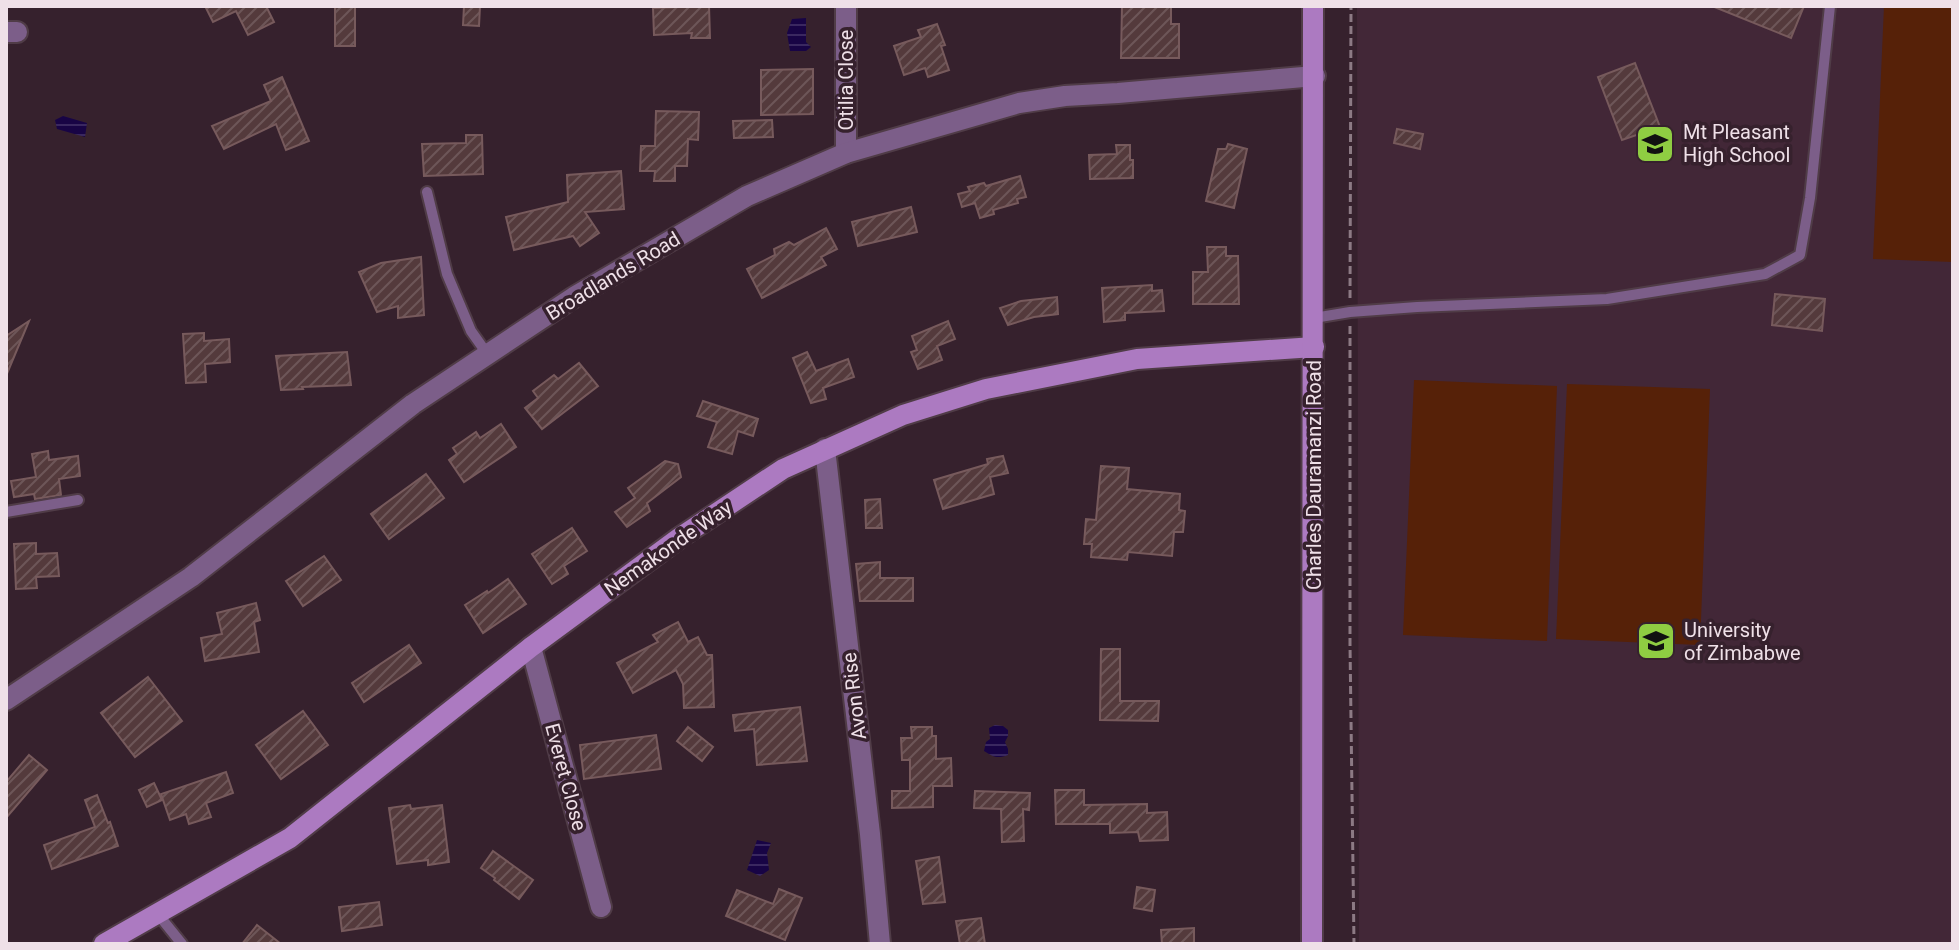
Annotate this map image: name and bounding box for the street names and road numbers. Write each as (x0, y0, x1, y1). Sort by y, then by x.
street label: Otilia Close (834, 30, 858, 130)
street label: Broadlands Road (542, 227, 684, 325)
street label: Charles Dauramanzi Road (1302, 360, 1326, 590)
street label: Nemakonde Way (600, 495, 737, 601)
street label: Avon Rise (837, 651, 871, 741)
street label: Everet Close (540, 721, 592, 833)

